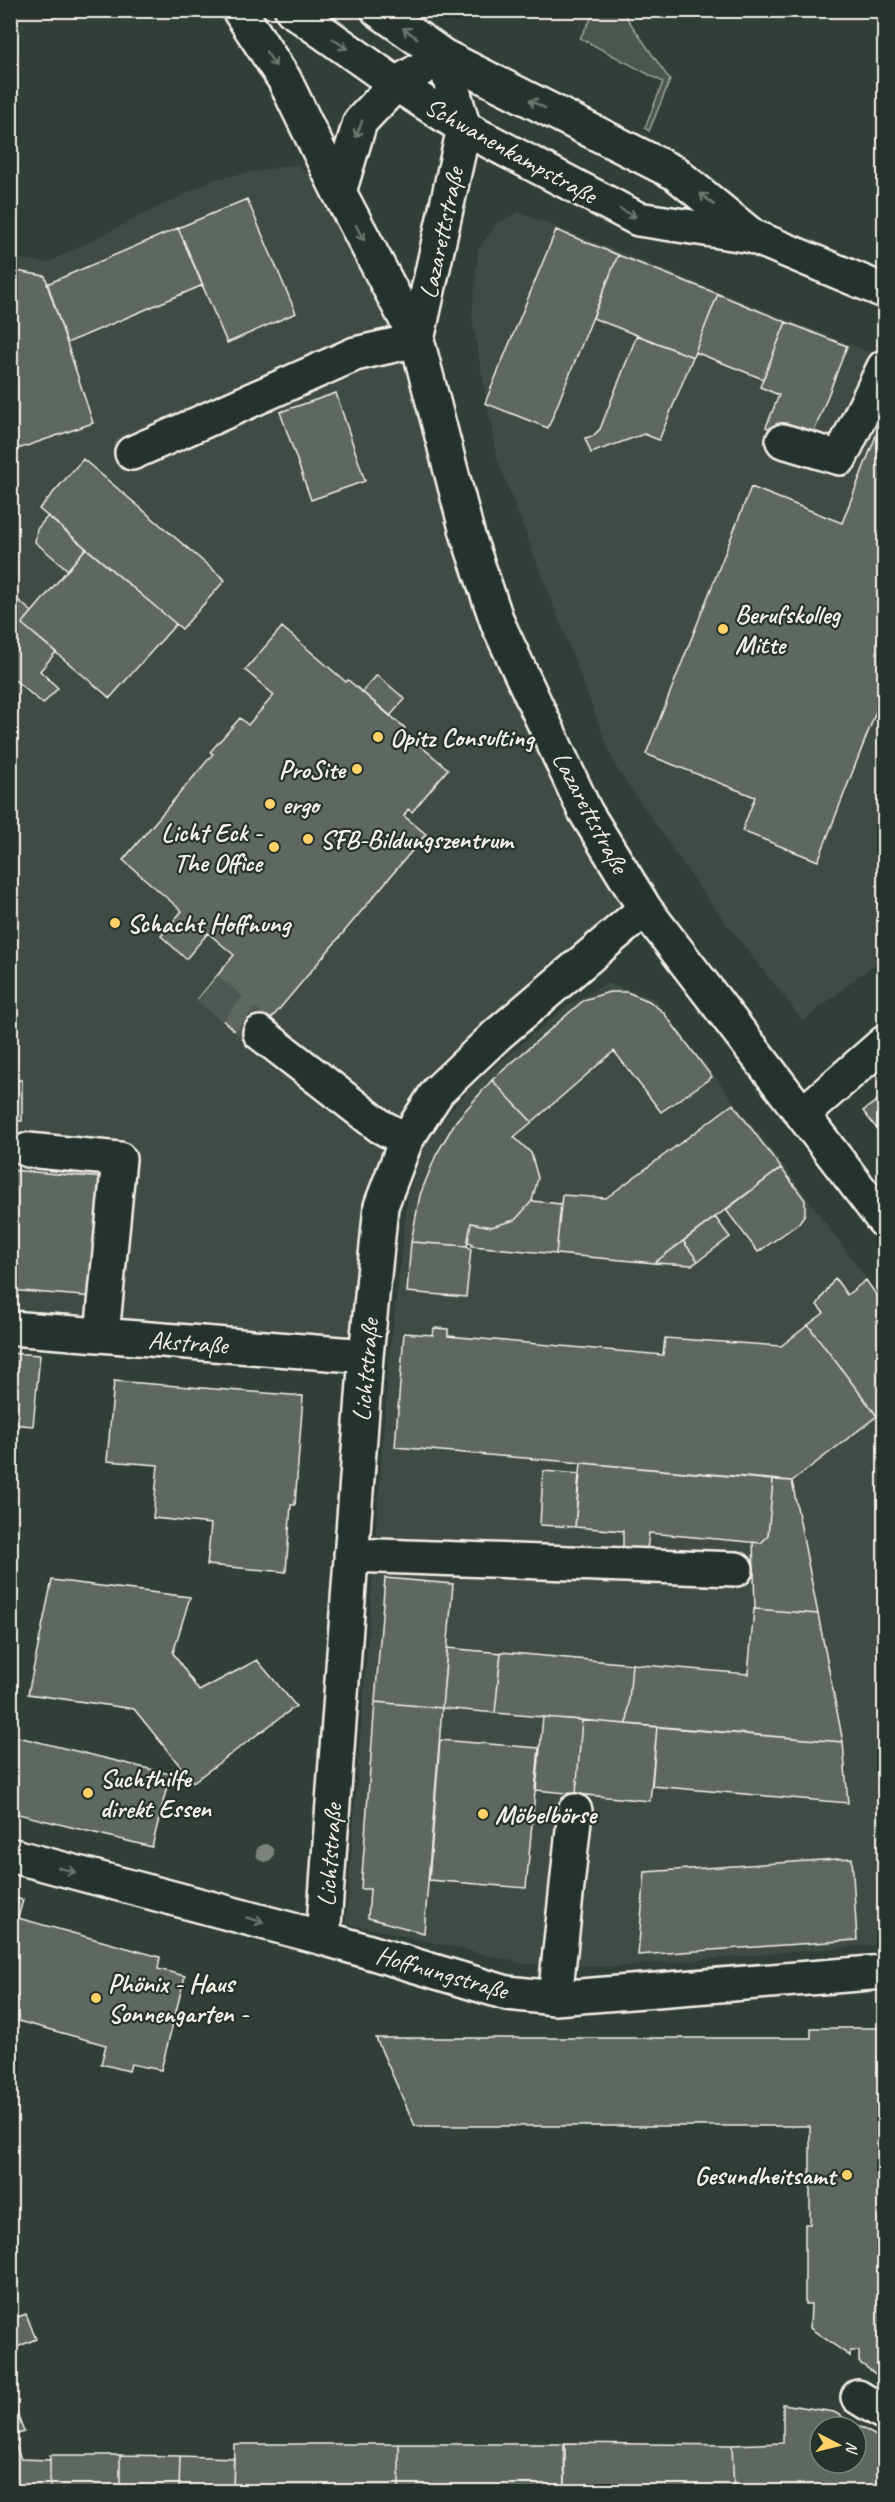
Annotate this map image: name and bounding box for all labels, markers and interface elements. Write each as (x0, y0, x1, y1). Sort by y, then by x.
one-way arrow (403, 27, 419, 40)
one-way arrow (331, 38, 347, 50)
one-way arrow (265, 51, 277, 67)
street label: Schwanenkampstraße (419, 90, 605, 212)
one-way arrow (529, 98, 547, 109)
one-way arrow (353, 119, 364, 137)
street label: Lazarettstraße (412, 162, 472, 302)
one-way arrow (700, 192, 715, 206)
one-way arrow (618, 208, 636, 219)
one-way arrow (355, 223, 366, 241)
place label: Berufskolleg Mitte (735, 598, 842, 661)
marker: Berufskolleg Mitte (716, 622, 730, 636)
place label: Opitz Consulting (390, 721, 536, 754)
marker: Opitz Consulting (371, 730, 385, 744)
street label: Lazarettstraße (545, 746, 638, 881)
place label: ProSite (279, 753, 347, 786)
marker: ProSite (350, 762, 364, 776)
place label: ergo (282, 788, 322, 821)
marker: ergo (263, 797, 277, 811)
place label: Licht Eck - The Office (161, 816, 264, 879)
place label: SFB-Bildungszentrum (320, 823, 515, 856)
marker: SFB-Bildungszentrum (301, 832, 315, 846)
marker: Licht Eck - The Office (267, 840, 281, 854)
place label: Schacht Hoffnung (127, 907, 292, 940)
marker: Schacht Hoffnung (108, 916, 122, 930)
street label: Lichtstraße (345, 1315, 387, 1423)
street label: Akstraße (147, 1323, 231, 1362)
place label: Suchthilfe direkt Essen (100, 1762, 212, 1825)
marker: Suchthilfe direkt Essen (81, 1786, 95, 1800)
place label: Möbelbörse (495, 1798, 598, 1831)
street label: Lichtstraße (309, 1800, 350, 1907)
marker: Möbelbörse (476, 1807, 490, 1821)
one-way arrow (57, 1865, 76, 1876)
one-way arrow (246, 1915, 265, 1926)
street label: Hoffnungstraße (372, 1938, 514, 2008)
place label: Phönix - Haus Sonnengarten - (108, 1967, 250, 2030)
marker: Phönix - Haus Sonnengarten - (89, 1991, 103, 2005)
place label: Gesundheitsamt (695, 2159, 838, 2192)
marker: Gesundheitsamt (840, 2168, 854, 2182)
north arrow (808, 2415, 868, 2475)
text: N (841, 2441, 862, 2456)

